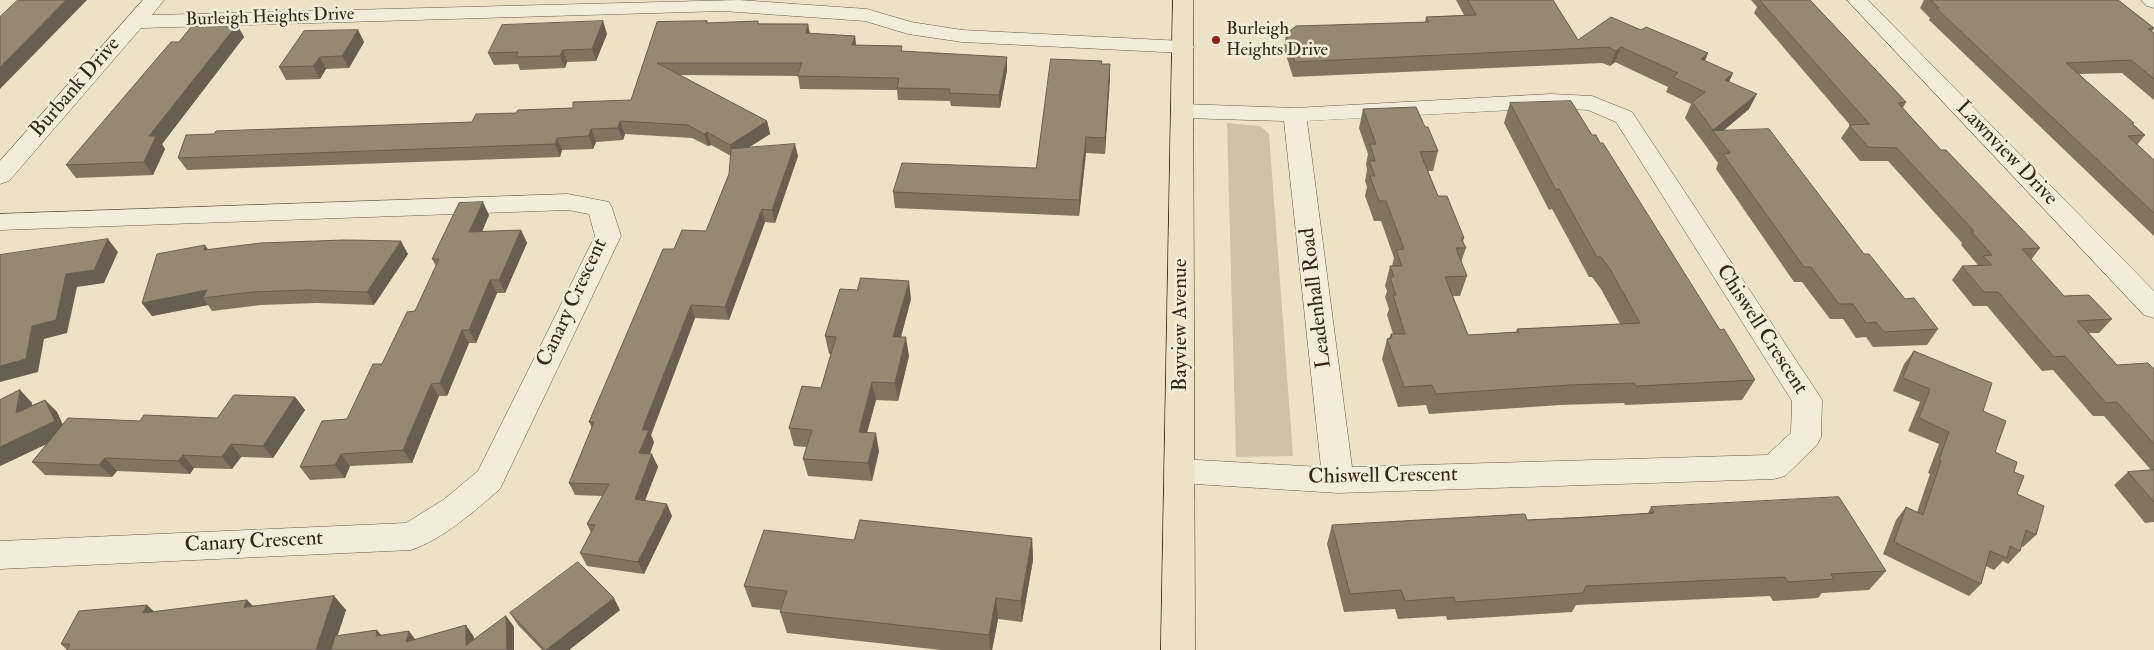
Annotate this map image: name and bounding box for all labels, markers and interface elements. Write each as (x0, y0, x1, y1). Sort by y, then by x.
street label: Burleigh Heights Drive (185, 4, 355, 32)
place label: Burleigh Heights Drive (1226, 19, 1328, 62)
street label: Burbank Drive (26, 33, 126, 143)
marker: Burleigh Heights Drive (1210, 34, 1222, 46)
street label: Lawnview Drive (1950, 96, 2062, 212)
street label: Leadenhall Road (1296, 226, 1338, 370)
street label: Canary Crescent (532, 235, 614, 371)
street label: Bayview Avenue (1168, 259, 1194, 391)
street label: Chiswell Crescent (1710, 260, 1812, 400)
street label: Chiswell Crescent (1308, 463, 1458, 491)
street label: Canary Crescent (184, 527, 324, 559)

